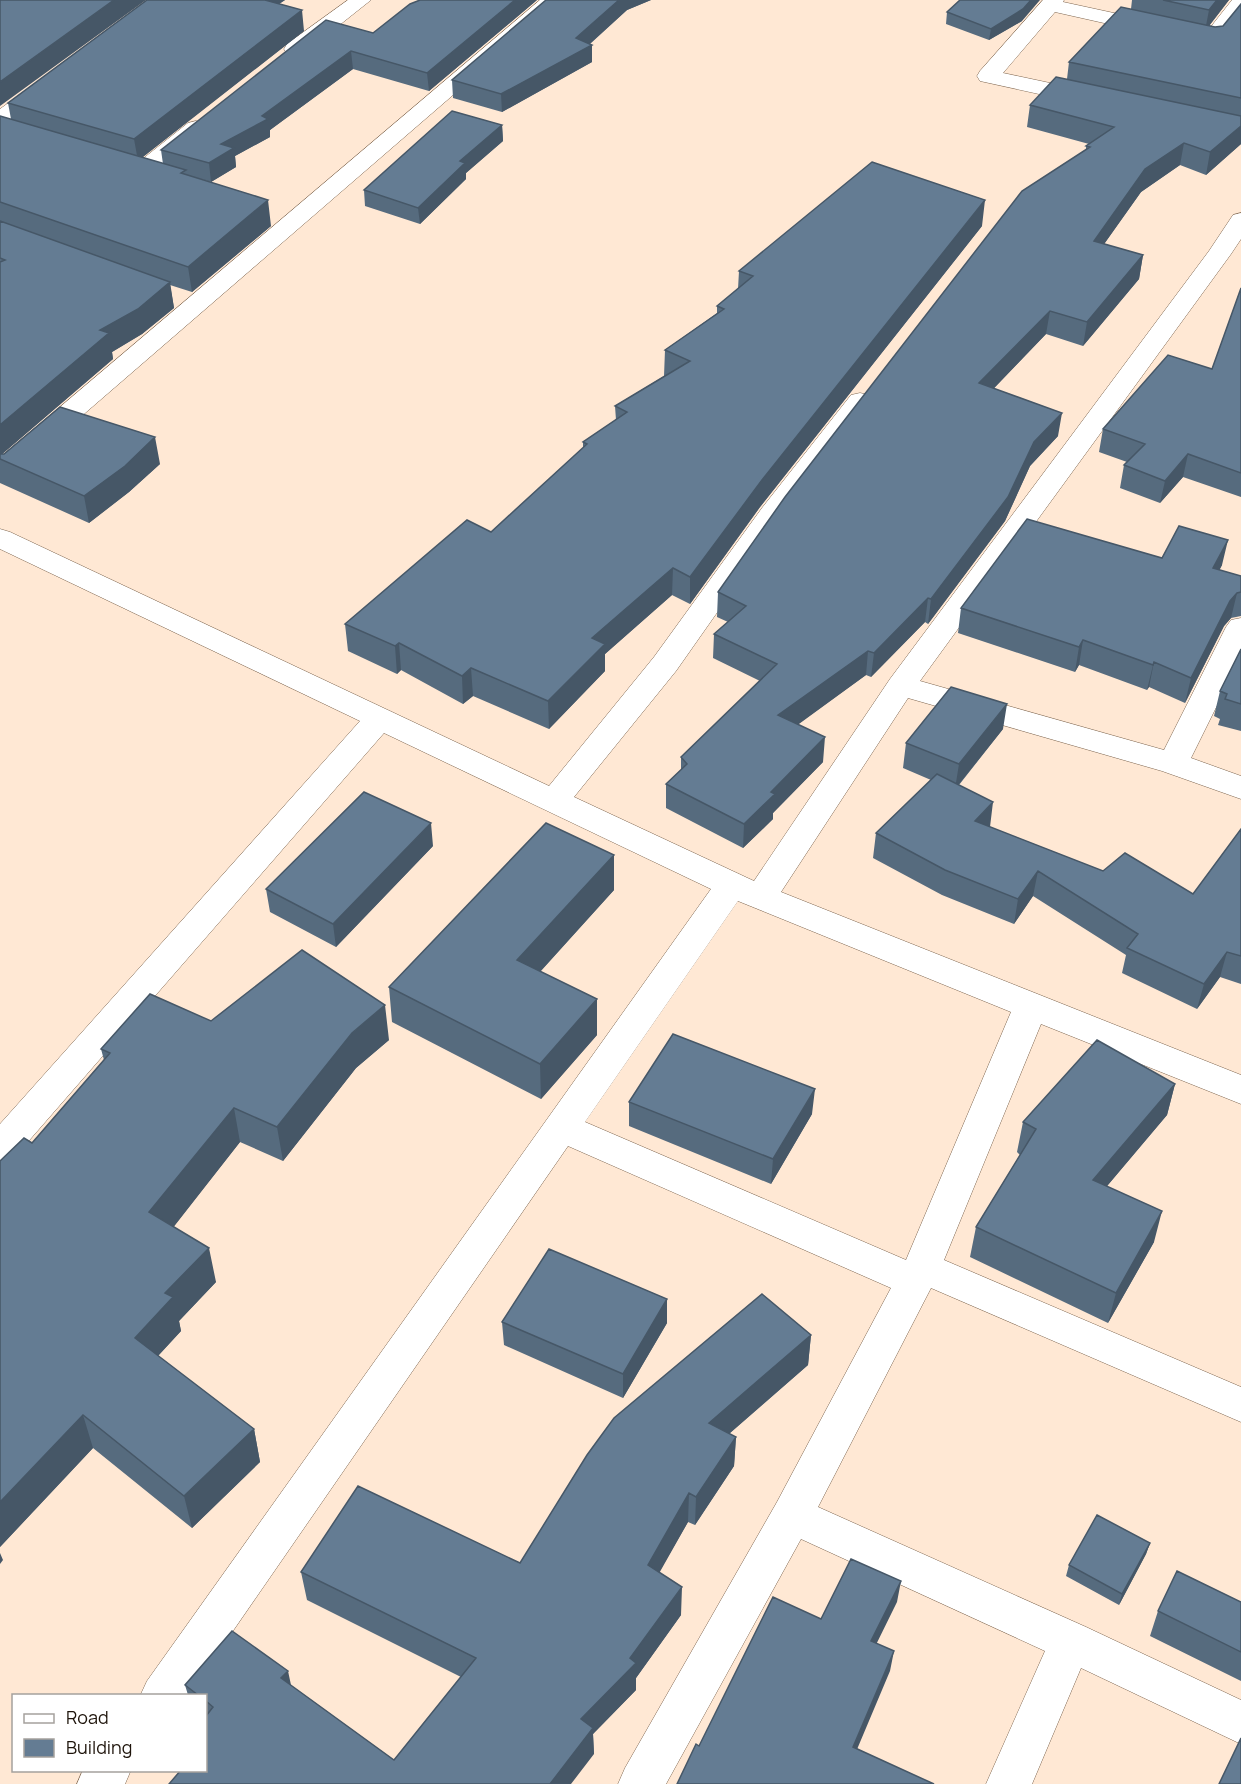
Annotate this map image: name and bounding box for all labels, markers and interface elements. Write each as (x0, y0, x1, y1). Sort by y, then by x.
legend (12, 1694, 207, 1772)
text: Road (66, 1705, 109, 1729)
text: Building (66, 1735, 132, 1759)

